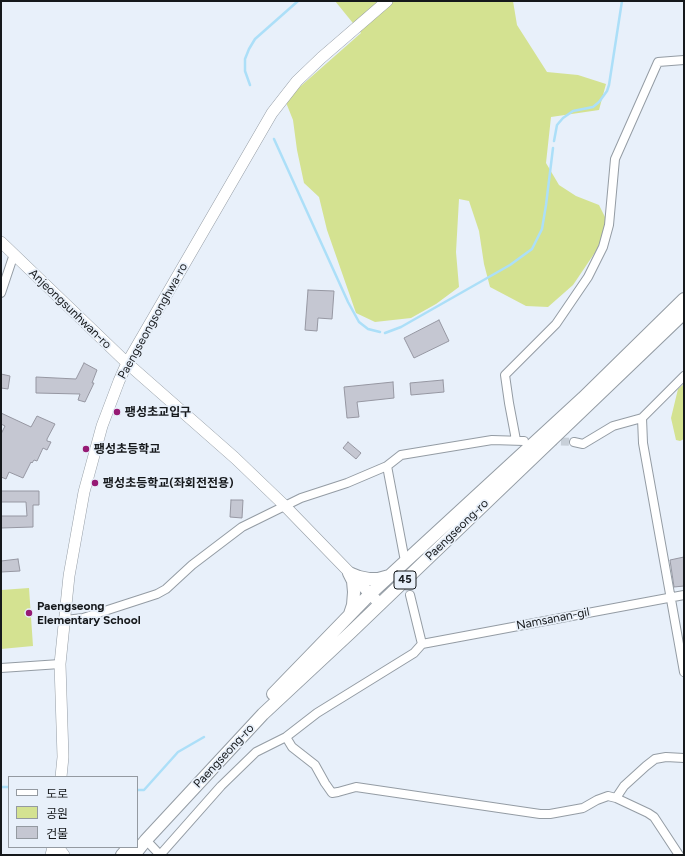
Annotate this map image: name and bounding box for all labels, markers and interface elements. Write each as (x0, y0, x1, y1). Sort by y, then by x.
street label: Paengseongsonghwa-ro (115, 260, 191, 382)
street label: Anjeongsunhwan-ro (26, 266, 114, 352)
place label: 팽성초교입구 (125, 405, 191, 419)
marker: 팽성초교입구 (112, 407, 122, 417)
place label: 팽성초등학교 (94, 442, 160, 456)
marker: 팽성초등학교 (81, 444, 91, 454)
place label: 팽성초등학교(좌회전전용) (103, 476, 234, 490)
marker: 팽성초등학교(좌회전전용) (90, 478, 100, 488)
street label: Paengseong-ro (422, 496, 492, 564)
road number: 45 (394, 571, 416, 589)
place label: Paengseong Elementary School (37, 599, 141, 627)
street label: Namsanan-gil (515, 605, 591, 633)
marker: Paengseong Elementary School (24, 608, 34, 618)
street label: Paengseong-ro (191, 721, 257, 791)
legend (8, 776, 138, 848)
text: 도로 (46, 787, 68, 801)
text: 공원 (46, 807, 68, 821)
text: 건물 (46, 827, 68, 841)

